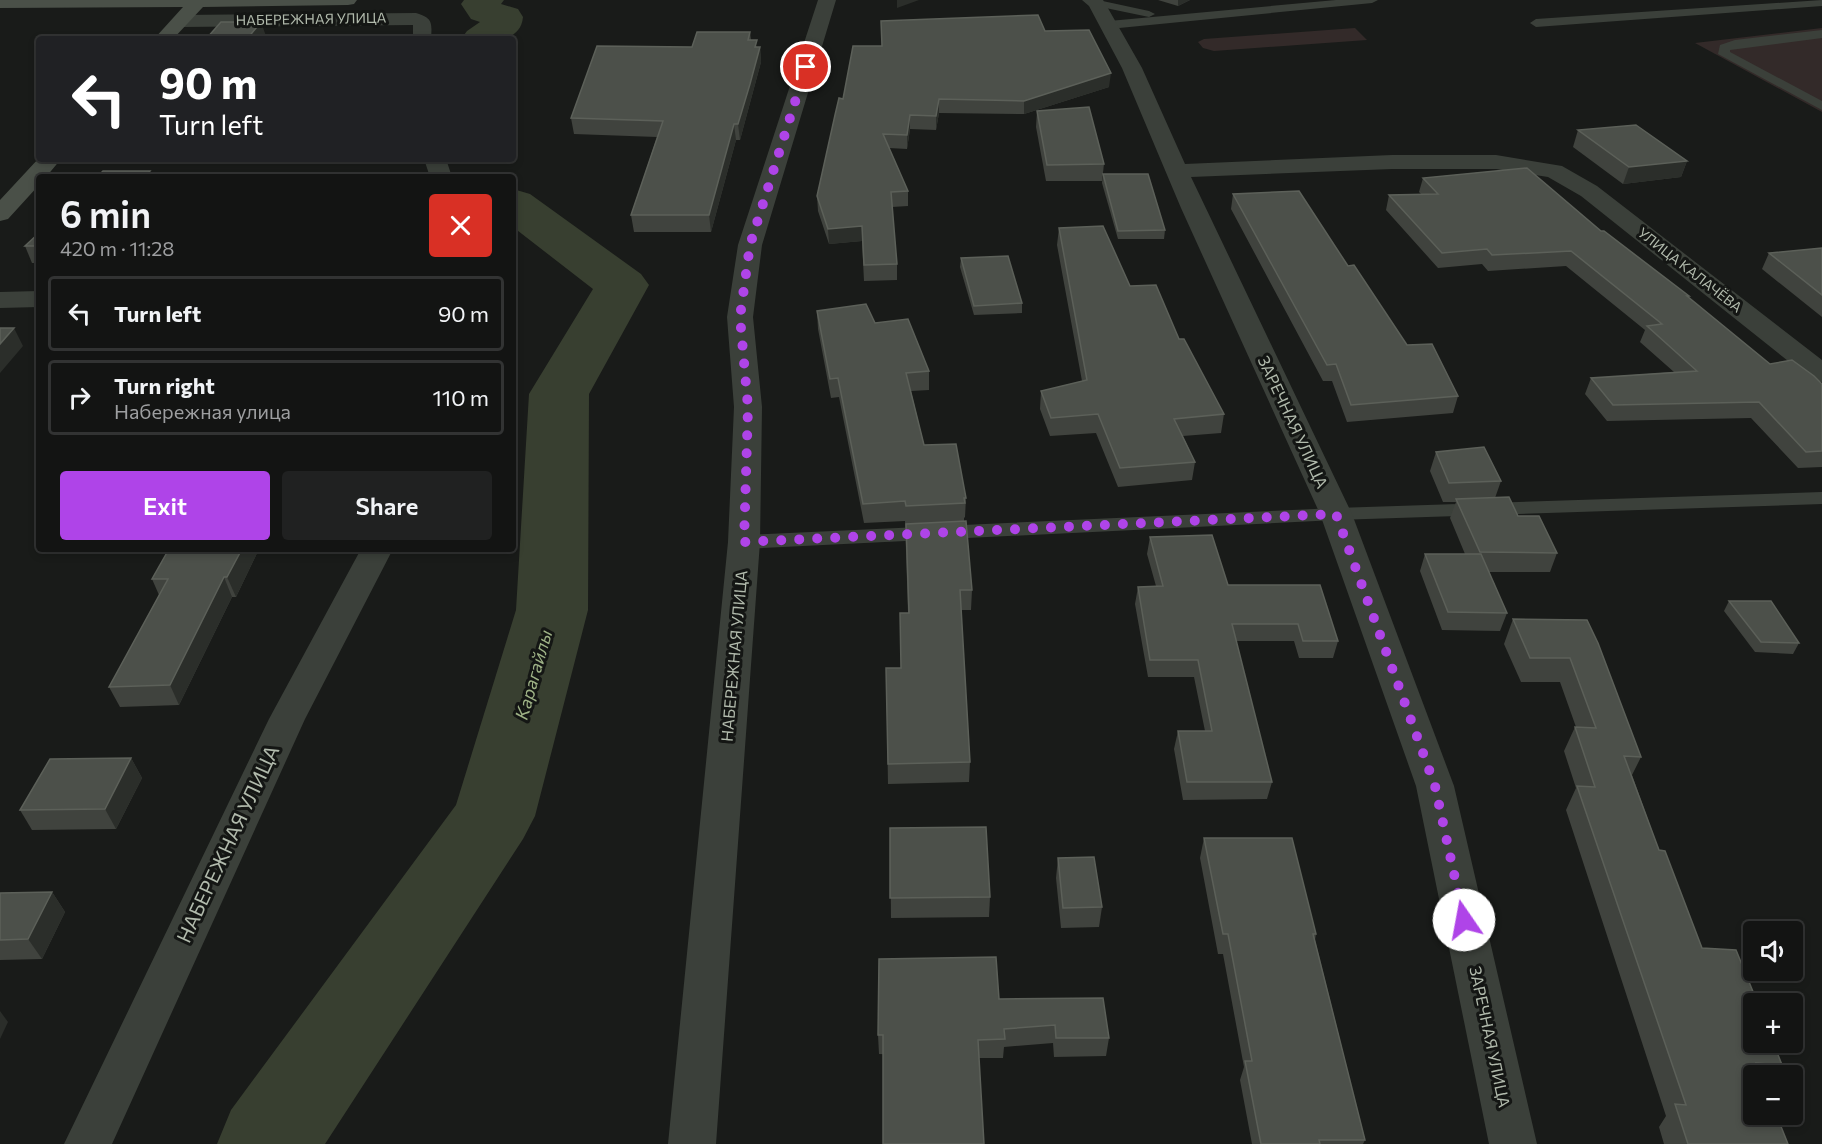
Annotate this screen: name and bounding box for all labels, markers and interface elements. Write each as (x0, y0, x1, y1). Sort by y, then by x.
street label: НАБЕРЕЖНАЯ УЛИЦА (236, 9, 387, 28)
pin (780, 41, 831, 92)
icon: arrive (789, 50, 822, 83)
text: 90 m (159, 56, 258, 108)
icon: left (60, 60, 138, 138)
text: Turn left (159, 108, 263, 141)
text: 6 min (60, 191, 151, 235)
button: close (429, 194, 492, 257)
street label: УЛИЦА КАЛАЧЁВА (1635, 224, 1746, 316)
text: 420 m · 11:28 (60, 236, 174, 260)
icon: left (63, 297, 96, 330)
text: Turn left (114, 300, 201, 327)
text: 90 m (438, 300, 489, 327)
street label: ЗАРЕЧНАЯ УЛИЦА (1254, 353, 1332, 491)
text: Turn right (114, 372, 215, 399)
icon: right (63, 381, 96, 414)
text: 110 m (432, 384, 489, 411)
text: Набережная улица (114, 399, 291, 423)
button: Exit (60, 471, 270, 540)
button: Share (282, 471, 492, 540)
street label: НАБЕРЕЖНАЯ УЛИЦА (717, 569, 750, 743)
water label: Карагайлы (510, 627, 556, 722)
street label: НАБЕРЕЖНАЯ УЛИЦА (171, 741, 284, 946)
position arrow (1432, 888, 1496, 952)
map controls (1743, 921, 1803, 1125)
button: sound (1743, 921, 1803, 981)
street label: ЗАРЕЧНАЯ УЛИЦА (1466, 965, 1515, 1109)
button: + (1743, 993, 1803, 1053)
button: − (1743, 1065, 1803, 1125)

